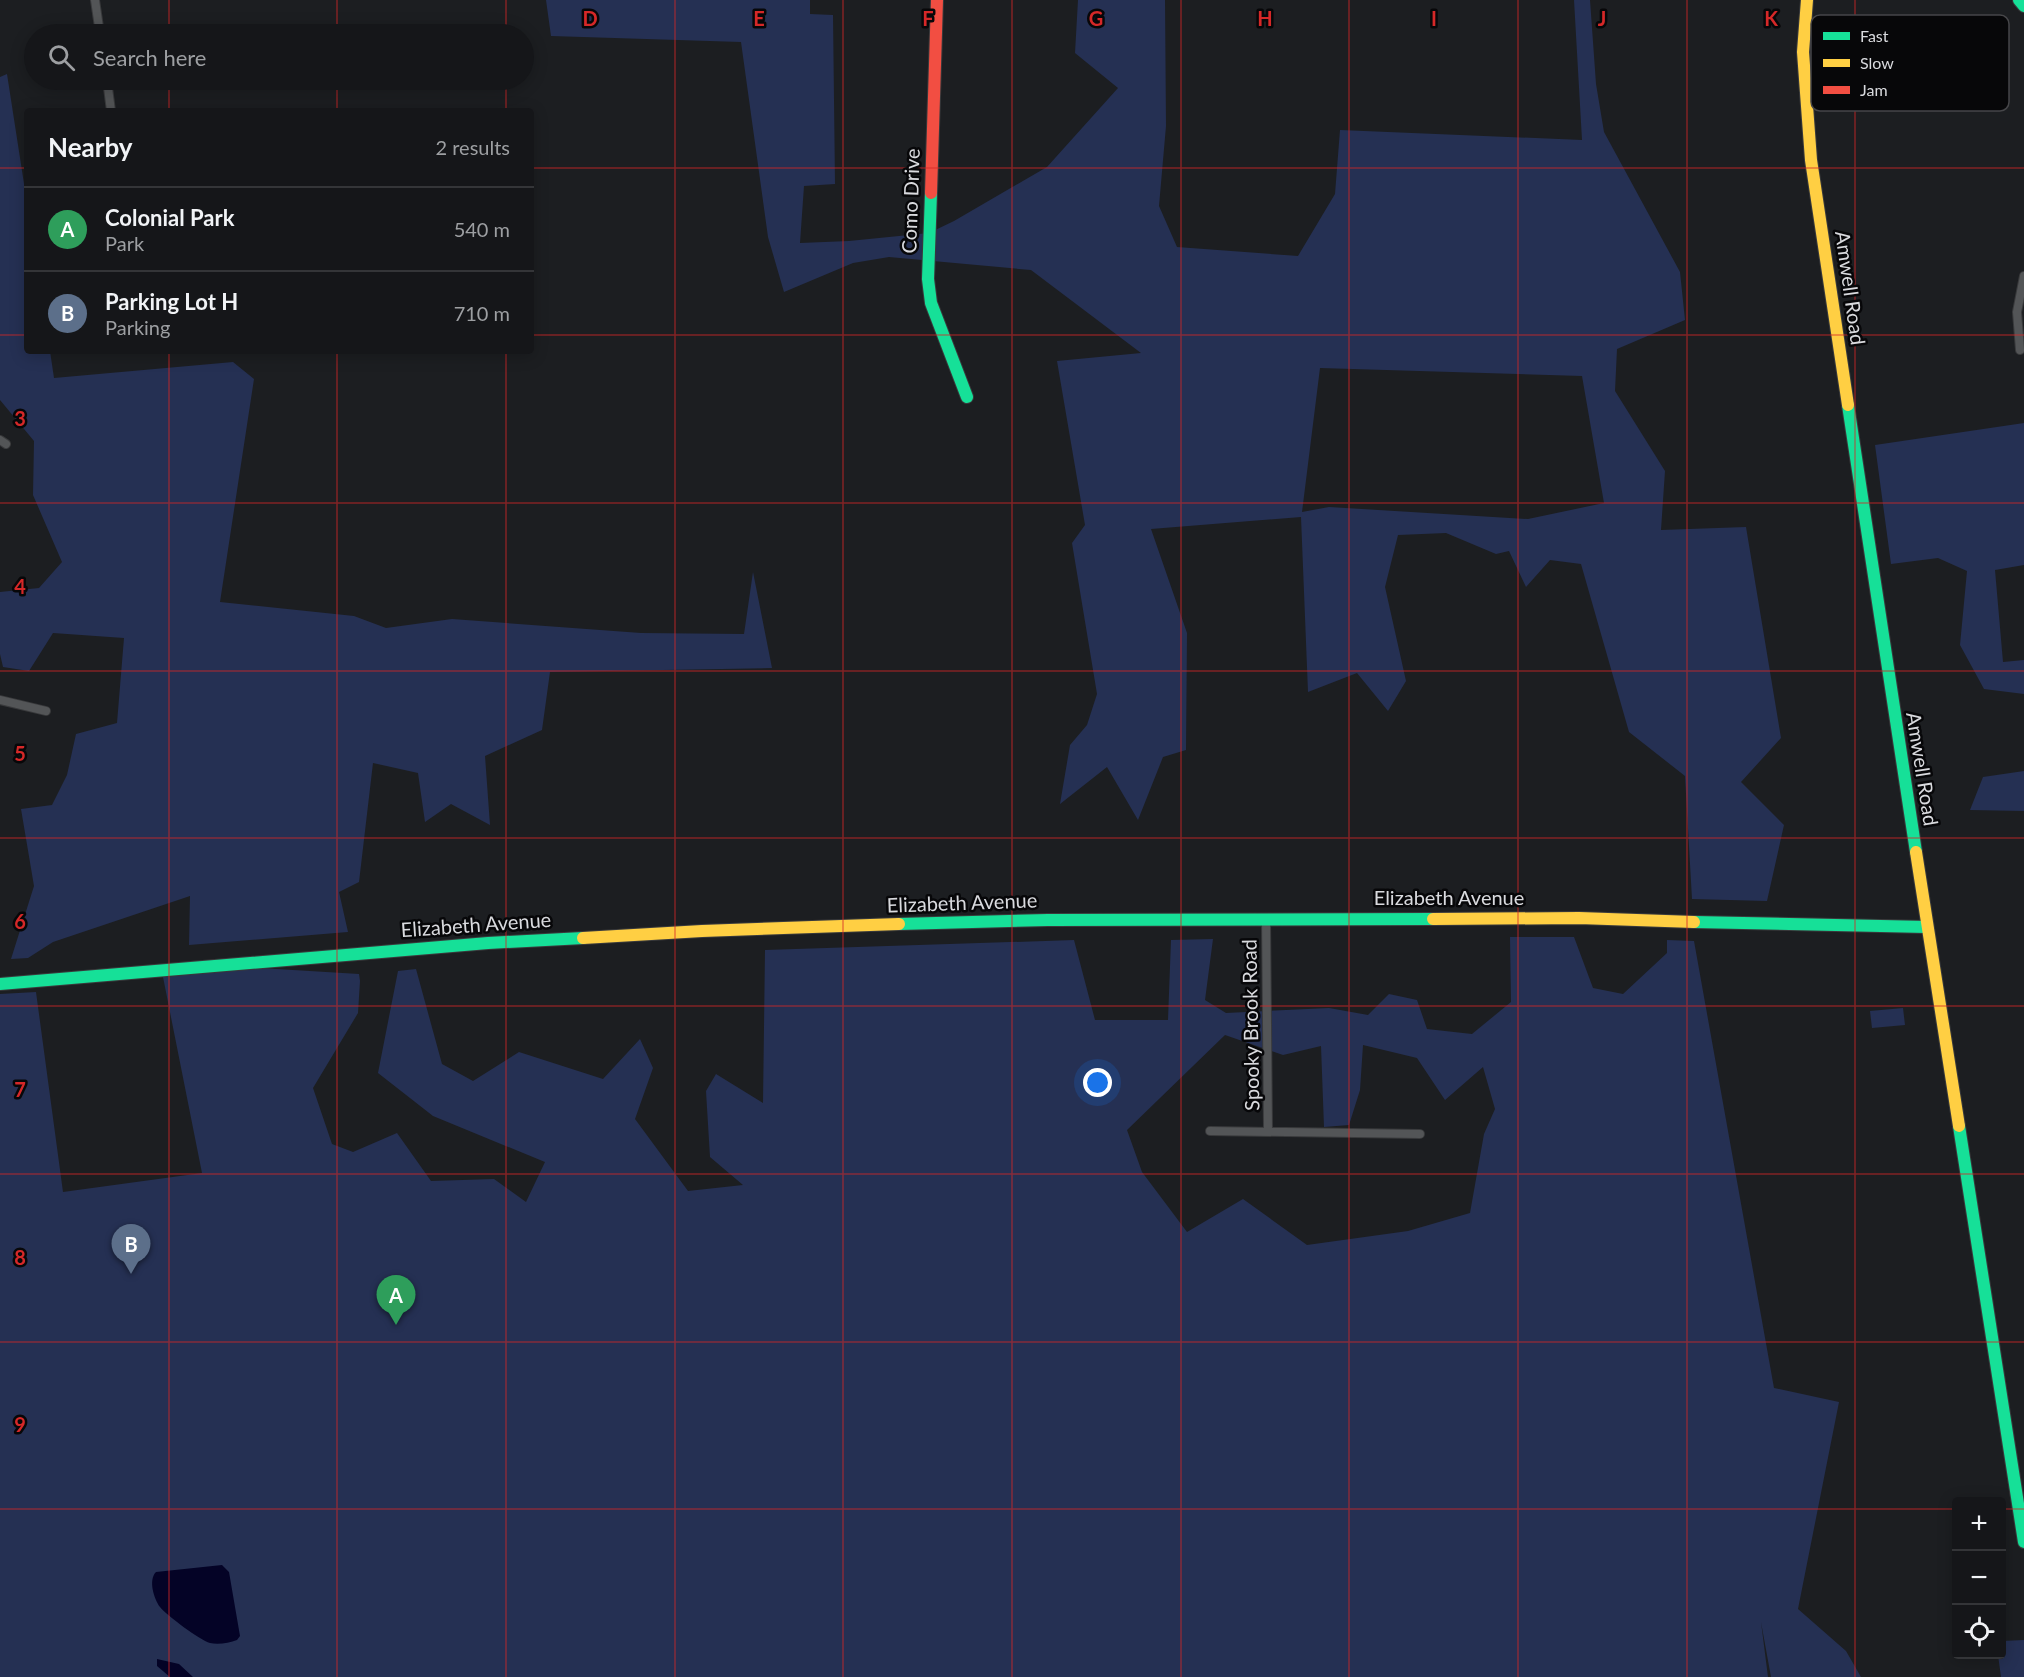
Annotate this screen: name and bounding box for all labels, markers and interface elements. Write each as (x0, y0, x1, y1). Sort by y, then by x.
text: D (582, 6, 598, 30)
text: E (753, 6, 765, 30)
text: F (922, 6, 934, 30)
text: G (1089, 6, 1103, 30)
text: H (1257, 6, 1273, 30)
text: I (1431, 6, 1437, 30)
text: J (1598, 6, 1606, 30)
text: K (1764, 6, 1778, 30)
legend (1811, 15, 2009, 111)
search box (24, 24, 534, 90)
text: Fast (1860, 26, 1889, 45)
icon: search (45, 41, 78, 74)
text: Search here (93, 44, 206, 71)
text: Slow (1860, 53, 1894, 72)
text: Jam (1860, 80, 1888, 99)
text: Nearby (48, 131, 133, 163)
text: 2 results (435, 135, 510, 159)
street label: Como Drive (896, 148, 924, 254)
text: Colonial Park (105, 204, 234, 231)
text: A (61, 217, 74, 241)
text: 540 m (454, 217, 510, 241)
street label: Amwell Road (1831, 229, 1871, 346)
text: Park (105, 231, 144, 255)
text: Parking Lot H (105, 288, 238, 315)
text: B (61, 301, 74, 325)
text: 710 m (454, 301, 510, 325)
text: Parking (105, 315, 170, 339)
text: 3 (14, 406, 26, 430)
text: 4 (14, 574, 26, 598)
street label: Amwell Road (1902, 710, 1944, 827)
text: 5 (14, 741, 26, 765)
street label: Elizabeth Avenue (1374, 885, 1524, 909)
street label: Elizabeth Avenue (886, 887, 1038, 917)
street label: Elizabeth Avenue (400, 907, 552, 941)
text: 6 (14, 909, 26, 933)
street label: Spooky Brook Road (1237, 939, 1263, 1111)
your location (1083, 1068, 1112, 1097)
text: 7 (14, 1077, 26, 1101)
pin: B (112, 1224, 150, 1274)
text: 8 (14, 1245, 26, 1269)
pin: A (376, 1276, 416, 1325)
text: 9 (14, 1412, 26, 1436)
map controls (1952, 1497, 2006, 1659)
button: + (1952, 1497, 2006, 1551)
button: − (1952, 1551, 2006, 1605)
button: locate (1952, 1605, 2006, 1659)

